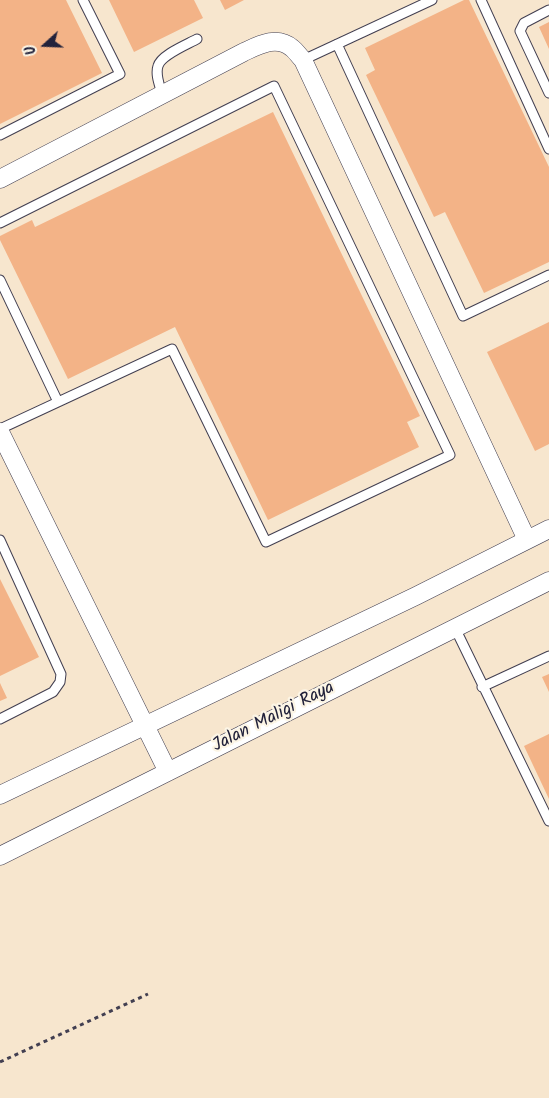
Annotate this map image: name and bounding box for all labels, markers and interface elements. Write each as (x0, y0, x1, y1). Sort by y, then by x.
north arrow (20, 20, 70, 70)
text: U (19, 42, 43, 58)
street label: Jalan Maligi Raya (210, 678, 338, 758)

